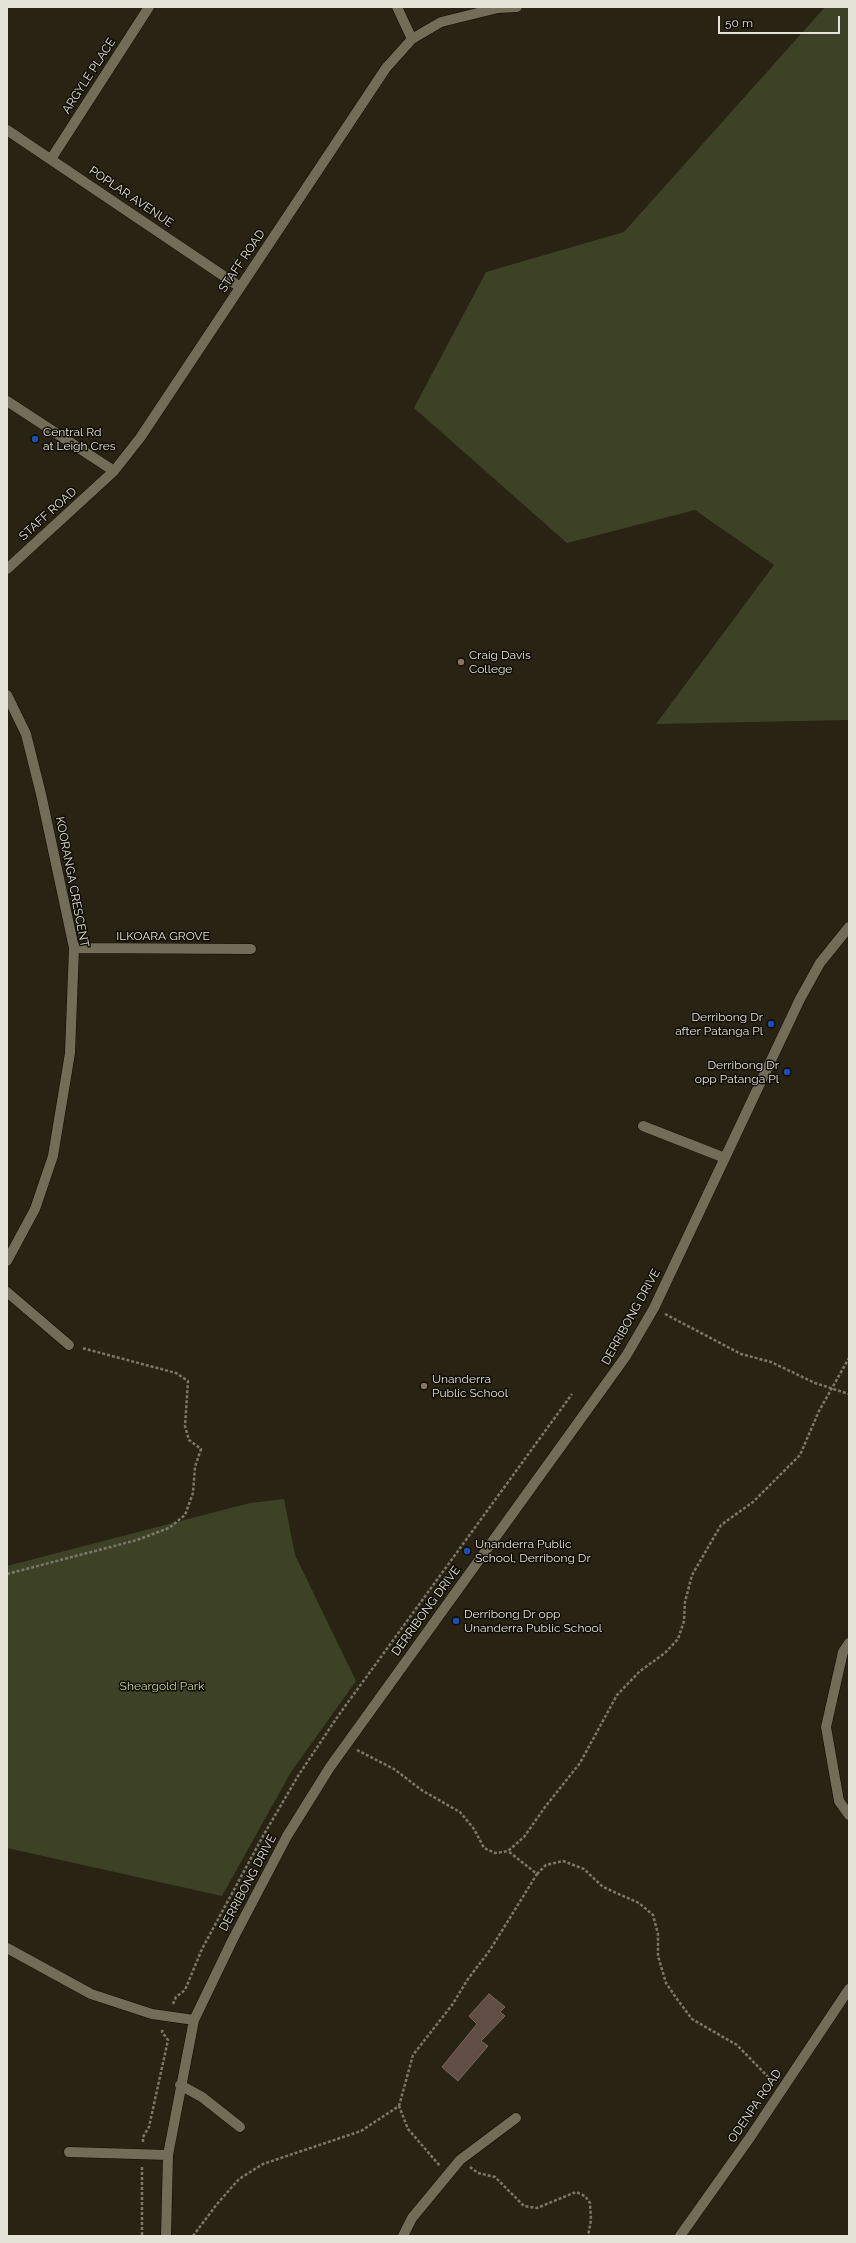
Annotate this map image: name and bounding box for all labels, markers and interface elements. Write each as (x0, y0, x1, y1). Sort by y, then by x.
scale bar (720, 8, 842, 34)
text: 50 m (725, 16, 753, 30)
street label: ARGYLE PLACE (59, 36, 119, 116)
street label: POPLAR AVENUE (86, 164, 176, 230)
street label: STAFF ROAD (216, 227, 268, 295)
place label: Central Rd at Leigh Cres (43, 425, 116, 453)
marker: Central Rd at Leigh Cres (30, 434, 40, 444)
street label: STAFF ROAD (16, 484, 80, 544)
place label: Craig Davis College (469, 648, 531, 676)
marker: Craig Davis College (456, 657, 466, 667)
street label: KOORANGA CRESCENT (52, 815, 92, 949)
street label: ILKOARA GROVE (116, 929, 210, 943)
place label: Derribong Dr after Patanga Pl (675, 1010, 763, 1038)
marker: Derribong Dr after Patanga Pl (766, 1019, 776, 1029)
place label: Derribong Dr opp Patanga Pl (695, 1058, 779, 1086)
marker: Derribong Dr opp Patanga Pl (782, 1067, 792, 1077)
street label: DERRIBONG DRIVE (599, 1267, 663, 1367)
place label: Unanderra Public School (432, 1372, 508, 1400)
marker: Unanderra Public School (419, 1381, 429, 1391)
place label: Unanderra Public School, Derribong Dr (475, 1537, 591, 1565)
marker: Unanderra Public School, Derribong Dr (462, 1546, 472, 1556)
street label: DERRIBONG DRIVE (389, 1563, 463, 1659)
place label: Derribong Dr opp Unanderra Public School (464, 1607, 602, 1635)
marker: Derribong Dr opp Unanderra Public School (451, 1616, 461, 1626)
park label: Sheargold Park (120, 1679, 204, 1693)
street label: DERRIBONG DRIVE (216, 1832, 280, 1934)
street label: ODENPA ROAD (725, 2067, 785, 2145)

